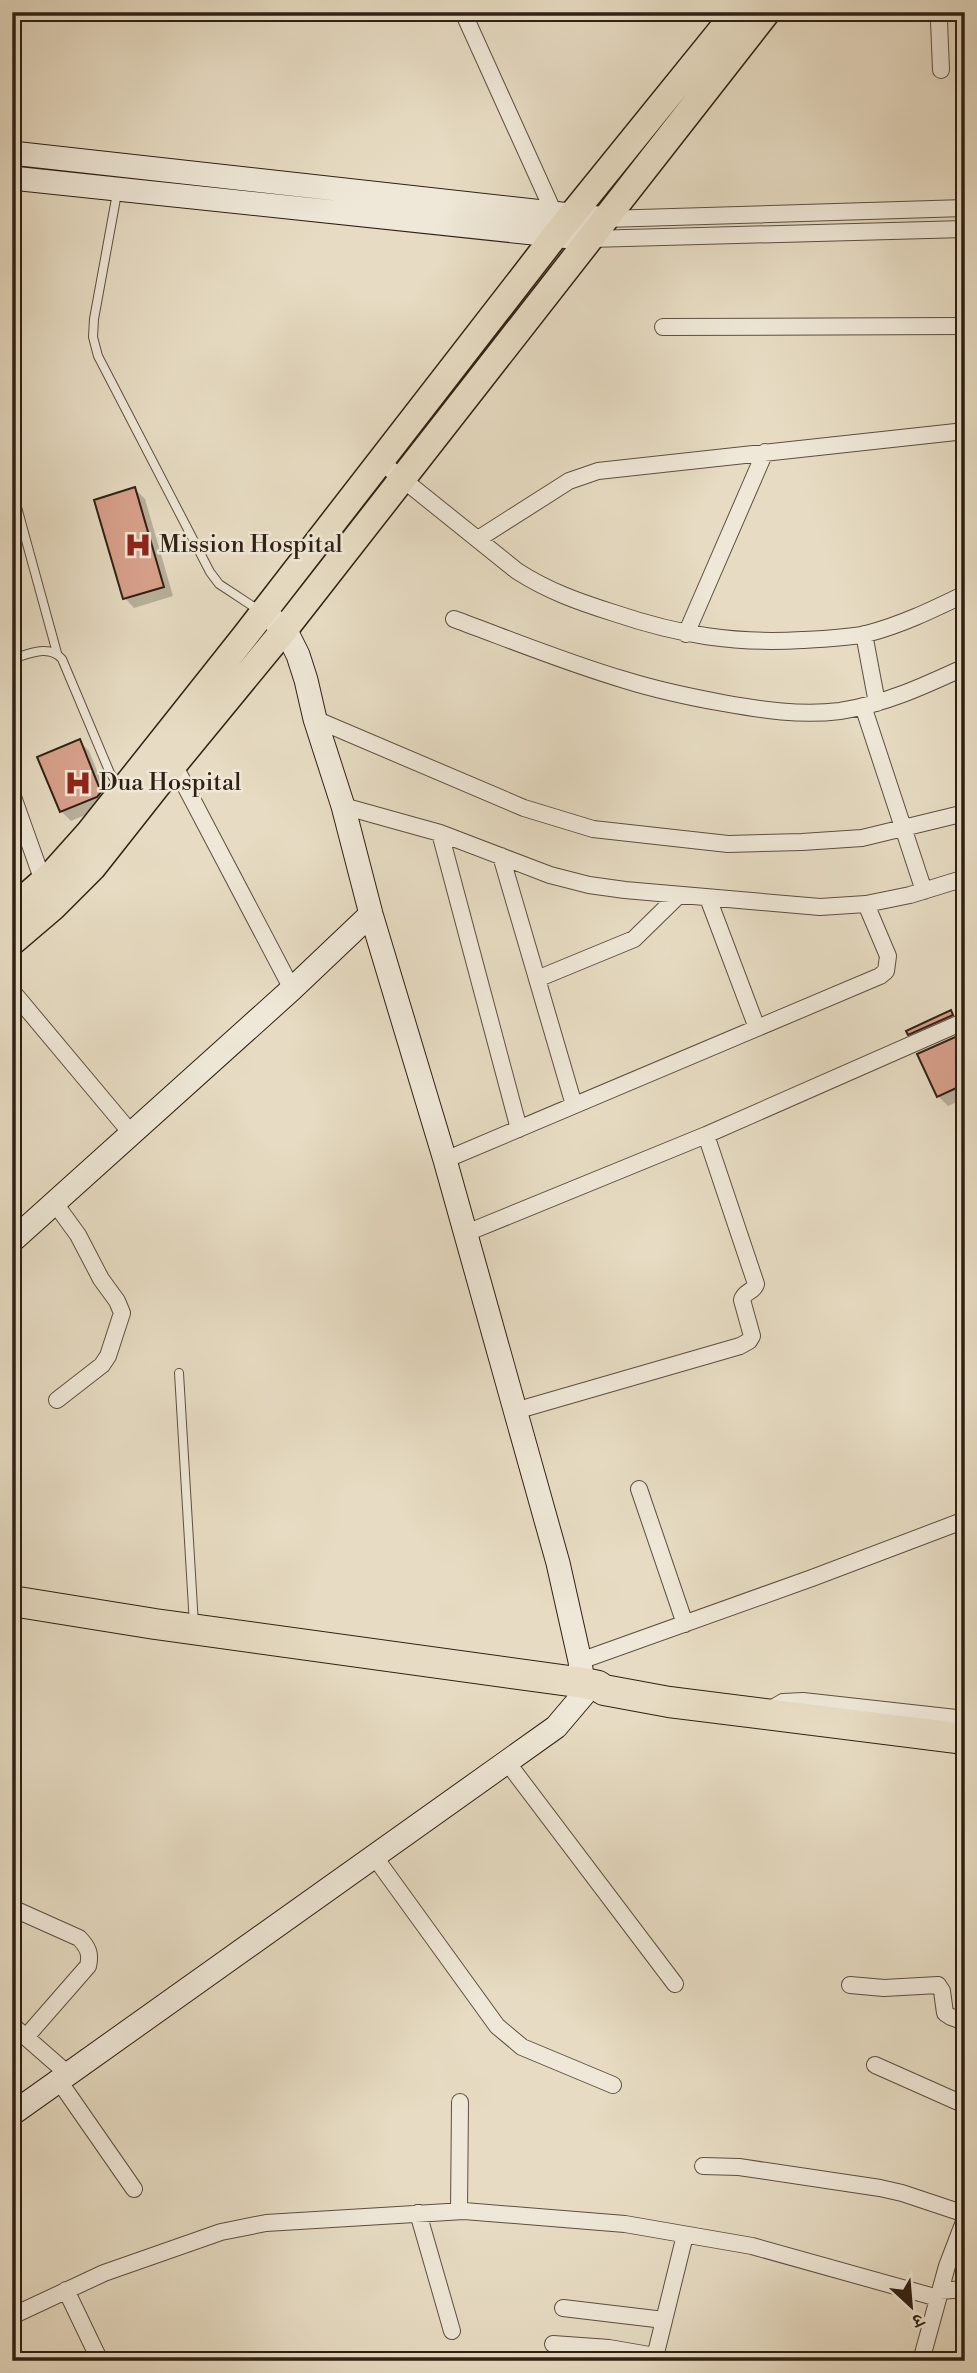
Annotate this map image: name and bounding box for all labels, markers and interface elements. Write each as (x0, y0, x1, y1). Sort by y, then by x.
hospital icon: Mission Hospital (123, 530, 153, 560)
place label: Mission Hospital (159, 530, 343, 560)
hospital icon: Dua Hospital (63, 768, 93, 798)
place label: Dua Hospital (99, 768, 241, 798)
north arrow (876, 2272, 946, 2342)
text: उ (907, 2307, 929, 2334)

